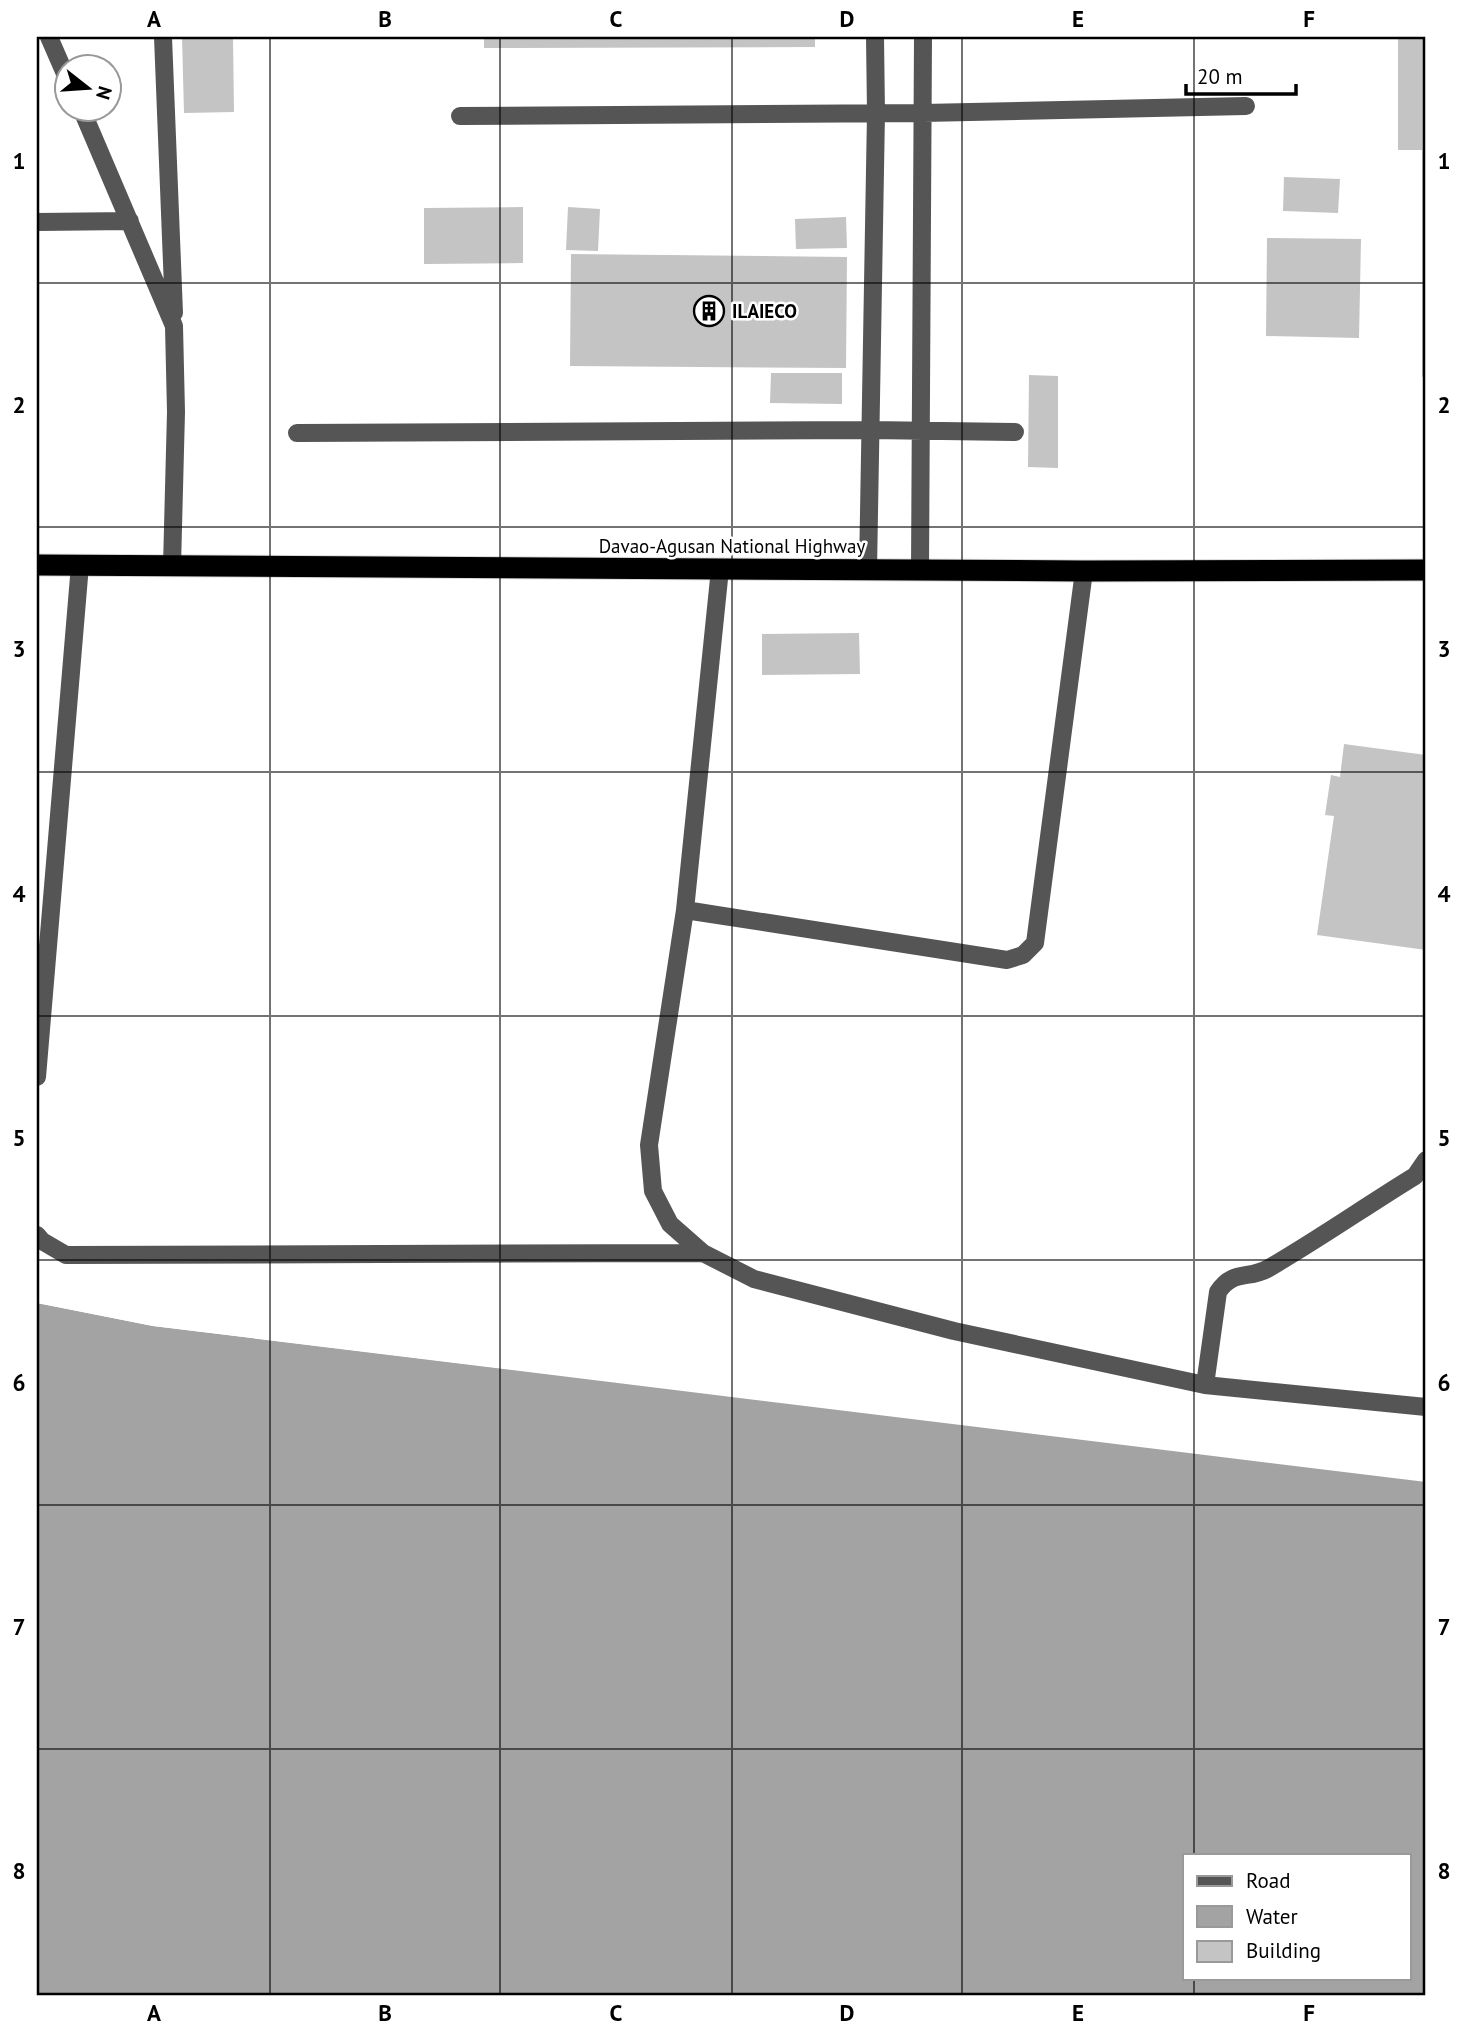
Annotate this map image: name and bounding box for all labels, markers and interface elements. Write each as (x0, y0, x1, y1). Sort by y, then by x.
text: A (147, 4, 161, 33)
text: B (378, 4, 392, 33)
text: C (610, 4, 623, 33)
text: D (840, 4, 854, 33)
text: E (1072, 4, 1084, 33)
text: F (1303, 4, 1315, 33)
north arrow (52, 52, 122, 122)
scale bar (1186, 52, 1297, 96)
text: 20 m (1197, 63, 1243, 90)
text: N (91, 83, 118, 102)
text: 1 (12, 146, 26, 175)
text: 1 (1437, 146, 1451, 175)
building icon: ILAIECO (692, 294, 726, 328)
place label: ILAIECO (732, 299, 797, 323)
text: 2 (12, 390, 26, 419)
text: 2 (1437, 390, 1451, 419)
street label: Davao-Agusan National Highway (599, 534, 866, 558)
text: 3 (12, 634, 26, 663)
text: 3 (1437, 634, 1451, 663)
text: 4 (12, 879, 26, 908)
text: 4 (1437, 879, 1451, 908)
text: 5 (12, 1123, 26, 1152)
text: 5 (1437, 1123, 1451, 1152)
text: 6 (12, 1368, 26, 1397)
text: 6 (1437, 1368, 1451, 1397)
text: 7 (12, 1612, 26, 1641)
text: 7 (1437, 1612, 1451, 1641)
legend (1183, 1854, 1410, 1980)
text: 8 (12, 1856, 26, 1885)
text: 8 (1437, 1856, 1451, 1885)
text: Road (1246, 1867, 1290, 1894)
text: Water (1246, 1903, 1298, 1930)
text: Building (1246, 1937, 1321, 1964)
text: A (147, 1998, 161, 2027)
text: B (378, 1998, 392, 2027)
text: C (610, 1998, 623, 2027)
text: D (840, 1998, 854, 2027)
text: E (1072, 1998, 1084, 2027)
text: F (1303, 1998, 1315, 2027)

